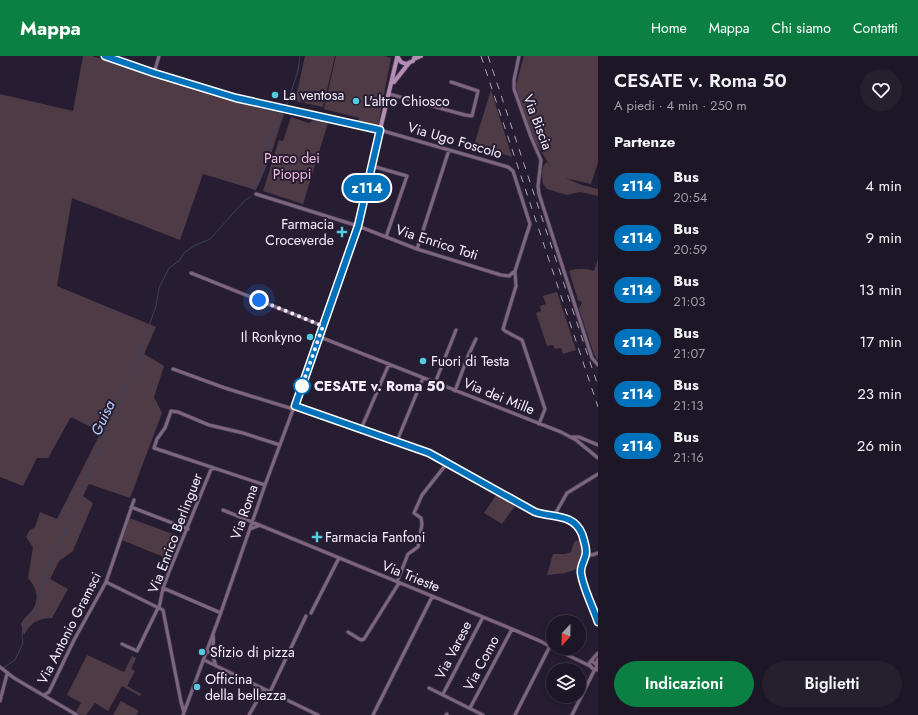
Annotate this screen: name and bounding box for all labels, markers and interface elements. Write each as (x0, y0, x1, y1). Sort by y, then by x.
text: Mappa (20, 15, 81, 42)
text: Home (651, 18, 687, 38)
text: Mappa (709, 18, 750, 38)
text: Chi siamo (772, 18, 831, 38)
text: Contatti (853, 18, 898, 38)
text: CESATE v. Roma 50 (614, 67, 787, 94)
button: heart (860, 69, 902, 111)
place label: La ventosa (283, 85, 344, 105)
marker: La ventosa (270, 90, 280, 100)
place label: L'altro Chiosco (364, 91, 450, 111)
street label: Via Biscia (518, 91, 558, 153)
marker: L'altro Chiosco (351, 96, 361, 106)
text: A piedi · 4 min · 250 m (614, 96, 747, 115)
street label: Via Ugo Foscolo (405, 117, 505, 163)
text: Partenze (614, 131, 675, 153)
park label: Parco dei Pioppi (264, 148, 320, 184)
text: Bus (673, 166, 699, 188)
line badge: z114 (339, 175, 395, 201)
text: 4 min (865, 175, 902, 197)
text: z114 (622, 176, 653, 196)
text: z114 (351, 178, 383, 198)
text: 20:54 (673, 188, 707, 207)
place label: Farmacia Croceverde (265, 214, 334, 250)
text: Bus (673, 218, 699, 240)
street label: Via Enrico Toti (393, 219, 481, 265)
marker: Farmacia Croceverde (337, 227, 347, 237)
text: 9 min (865, 227, 902, 249)
text: z114 (622, 228, 653, 248)
text: 20:59 (673, 240, 707, 259)
text: Bus (673, 270, 699, 292)
text: 13 min (859, 279, 902, 301)
text: z114 (622, 280, 653, 300)
your location (249, 290, 269, 310)
text: 21:03 (673, 292, 705, 311)
text: Bus (673, 322, 699, 344)
place label: Il Ronkyno (241, 327, 302, 347)
text: 17 min (859, 331, 902, 353)
marker: Il Ronkyno (305, 332, 315, 342)
text: z114 (622, 332, 653, 352)
text: 21:07 (673, 344, 705, 363)
place label: Fuori di Testa (431, 351, 509, 371)
marker: Fuori di Testa (418, 356, 428, 366)
street label: Via dei Mille (460, 373, 538, 419)
text: Bus (673, 374, 699, 396)
place label: CESATE v. Roma 50 (314, 376, 445, 396)
marker: CESATE v. Roma 50 (293, 377, 311, 395)
text: 23 min (857, 383, 902, 405)
text: z114 (622, 384, 653, 404)
water label: Guisa (85, 396, 121, 439)
text: 21:13 (673, 396, 703, 415)
text: Bus (673, 426, 699, 448)
text: 26 min (857, 435, 902, 457)
text: z114 (622, 436, 653, 456)
text: 21:16 (673, 448, 704, 467)
street label: Via Enrico Berlinguer (143, 470, 207, 596)
street label: Via Roma (225, 482, 263, 542)
place label: Farmacia Fanfoni (325, 527, 425, 547)
marker: Farmacia Fanfoni (312, 532, 322, 542)
street label: Via Trieste (379, 555, 443, 597)
street label: Via Antonio Gramsci (32, 568, 106, 688)
north arrow (546, 615, 586, 655)
map controls (546, 615, 586, 703)
street label: Via Varese (430, 617, 476, 683)
street label: Via Como (458, 632, 504, 694)
place label: Sfizio di pizza (210, 642, 295, 662)
marker: Sfizio di pizza (197, 647, 207, 657)
button: Indicazioni (614, 661, 754, 707)
button: Biglietti (762, 661, 902, 707)
button: layers (546, 663, 586, 703)
place label: Officina della bellezza (205, 669, 286, 705)
marker: Officina della bellezza (192, 682, 202, 692)

